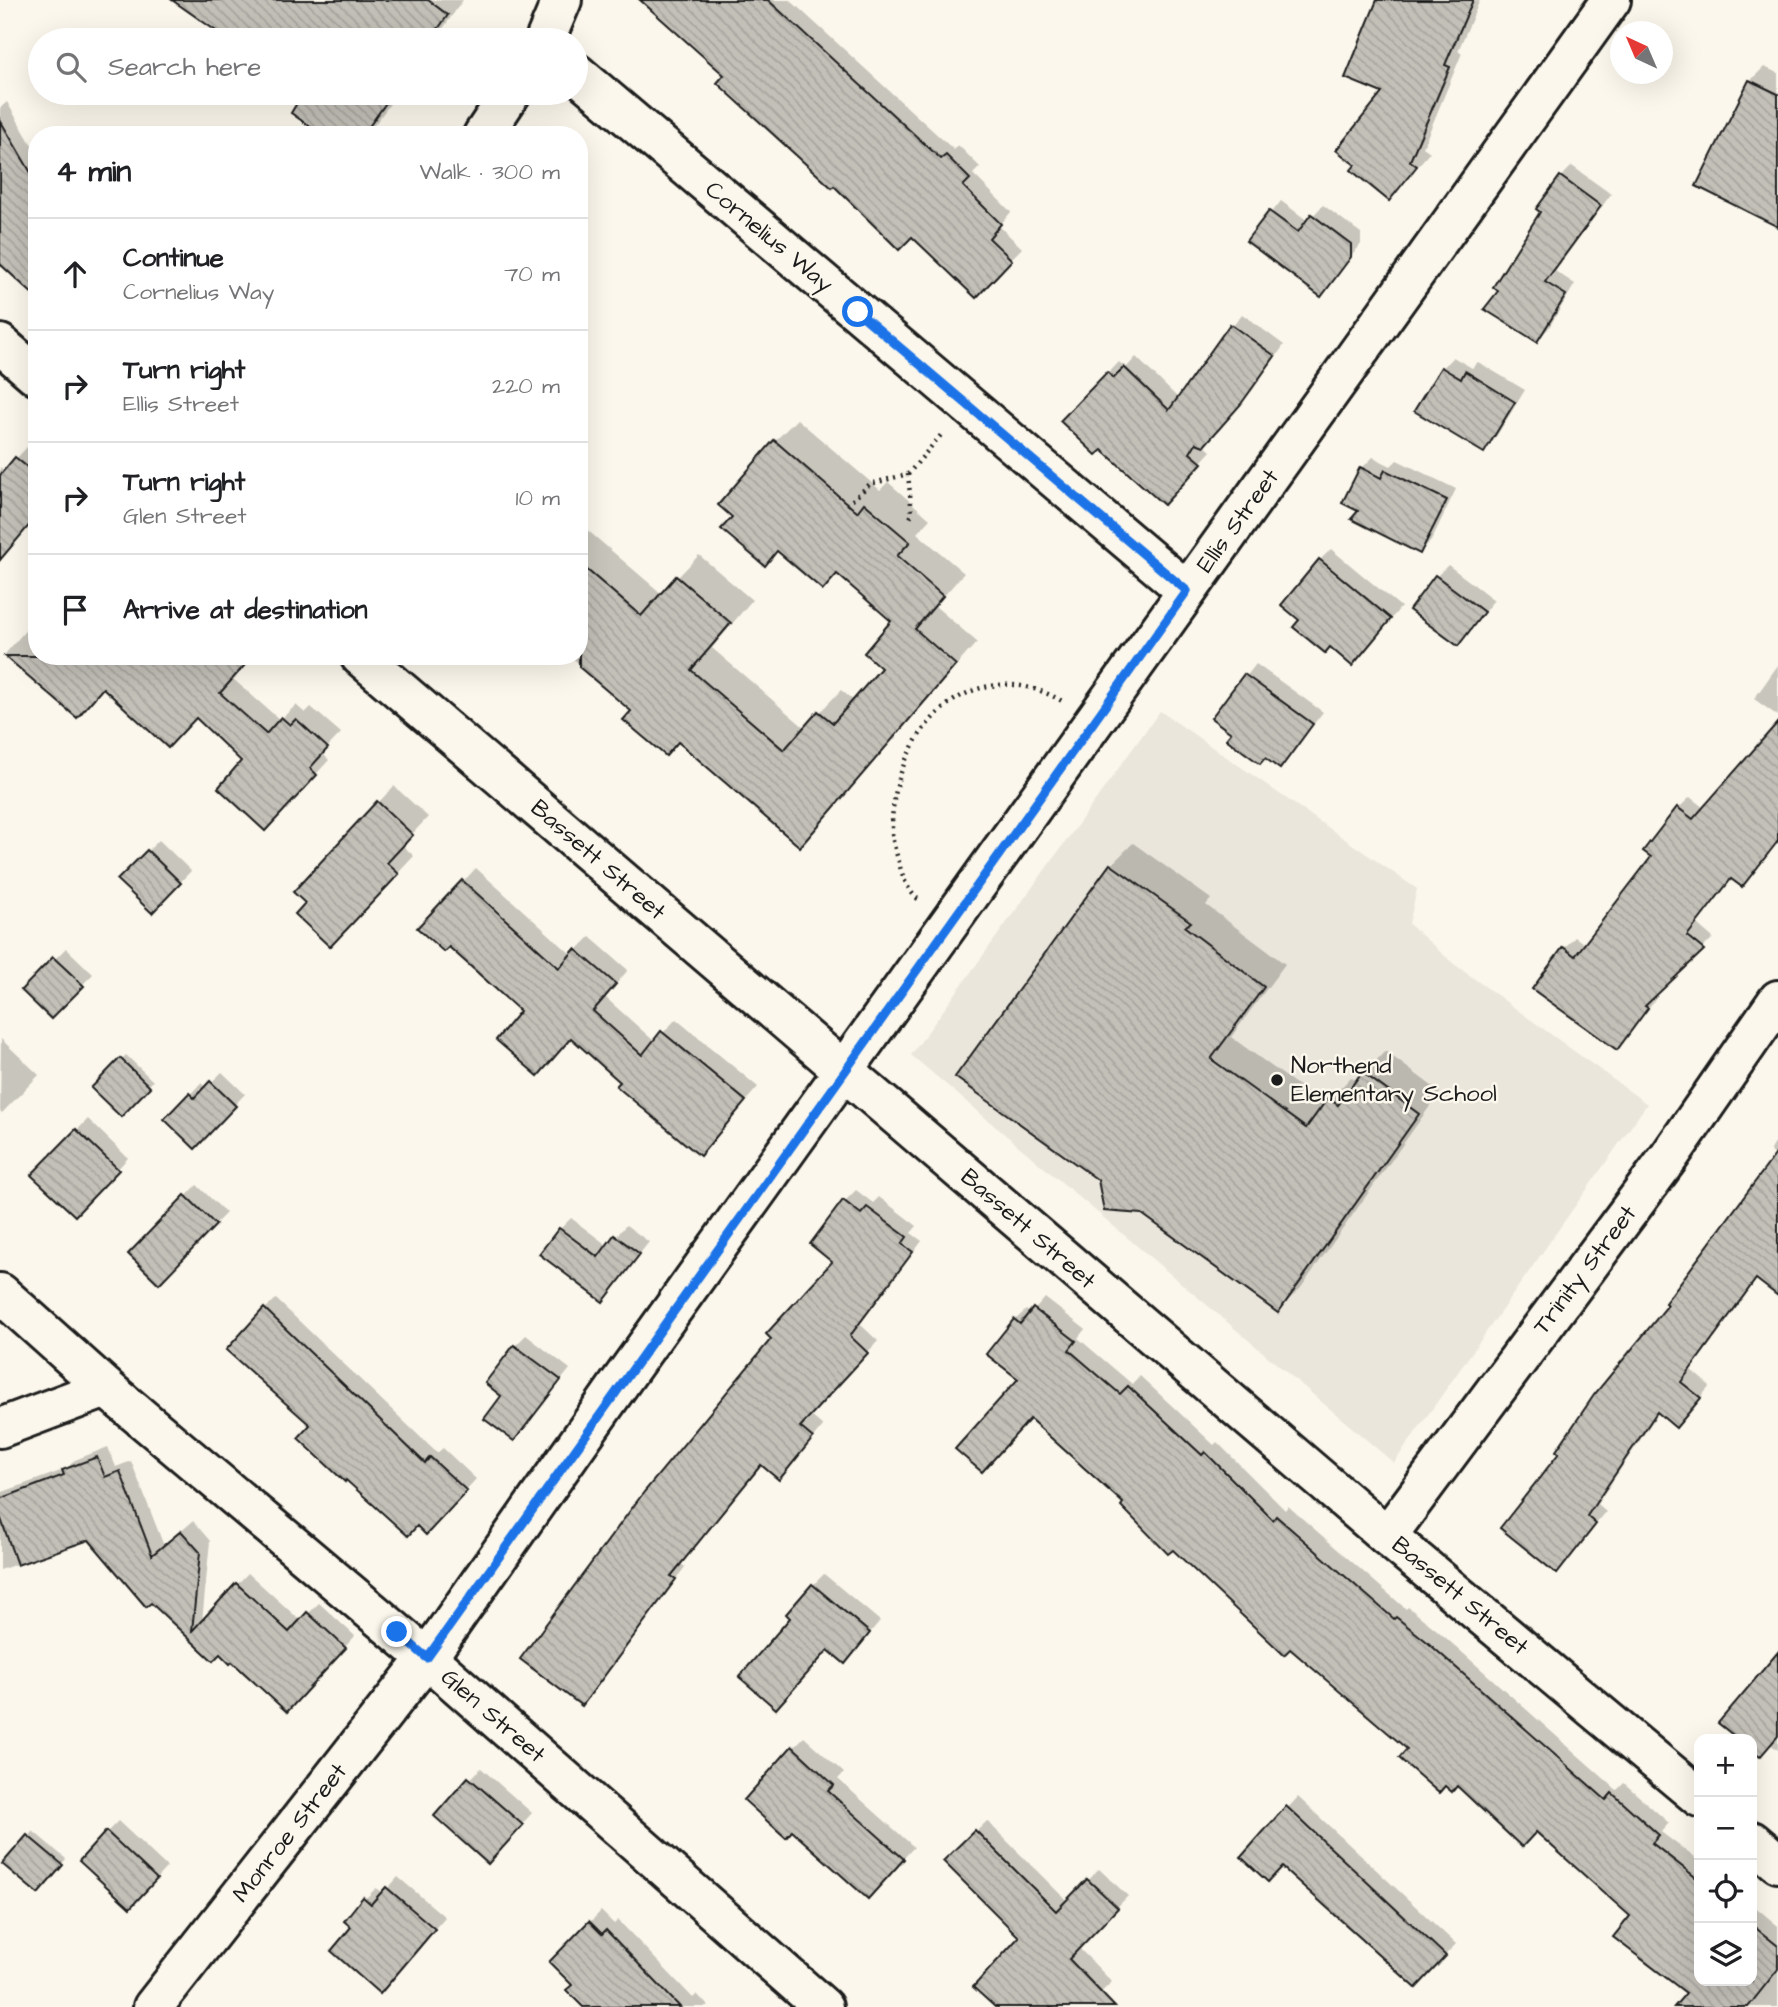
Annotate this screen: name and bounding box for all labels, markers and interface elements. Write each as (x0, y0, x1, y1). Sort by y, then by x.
north arrow (1610, 21, 1673, 84)
search box (28, 28, 588, 105)
icon: search (52, 48, 90, 86)
text: Search here (108, 49, 261, 85)
text: 4 min (56, 151, 131, 193)
text: Walk · 300 m (419, 156, 560, 188)
street label: Cornelius Way (697, 173, 840, 302)
text: Continue (123, 240, 224, 276)
icon: ahead (56, 255, 94, 293)
text: 70 m (504, 258, 560, 290)
text: Cornelius Way (123, 276, 274, 308)
route start (842, 296, 873, 327)
text: Turn right (123, 352, 245, 388)
icon: right (56, 367, 94, 405)
text: 220 m (492, 370, 560, 402)
text: Ellis Street (123, 388, 239, 420)
street label: Ellis Street (1189, 462, 1288, 580)
text: Turn right (123, 464, 245, 500)
icon: right (56, 479, 94, 517)
text: 10 m (515, 482, 560, 514)
text: Glen Street (123, 500, 247, 532)
icon: arrive (56, 591, 94, 629)
text: Arrive at destination (123, 592, 368, 628)
street label: Bassett Street (523, 792, 673, 929)
place label: Northend Elementary School (1291, 1049, 1497, 1112)
marker: Northend Elementary School (1269, 1072, 1285, 1088)
street label: Bassett Street (953, 1161, 1103, 1298)
street label: Trinity Street (1525, 1198, 1646, 1342)
street label: Bassett Street (1384, 1529, 1536, 1664)
route end (381, 1616, 412, 1647)
street label: Glen Street (433, 1661, 553, 1771)
map controls (1694, 1734, 1757, 1986)
button: + (1694, 1734, 1757, 1797)
street label: Monroe Street (225, 1756, 356, 1910)
button: − (1694, 1797, 1757, 1860)
button: locate (1694, 1860, 1757, 1923)
button: layers (1694, 1923, 1757, 1986)

